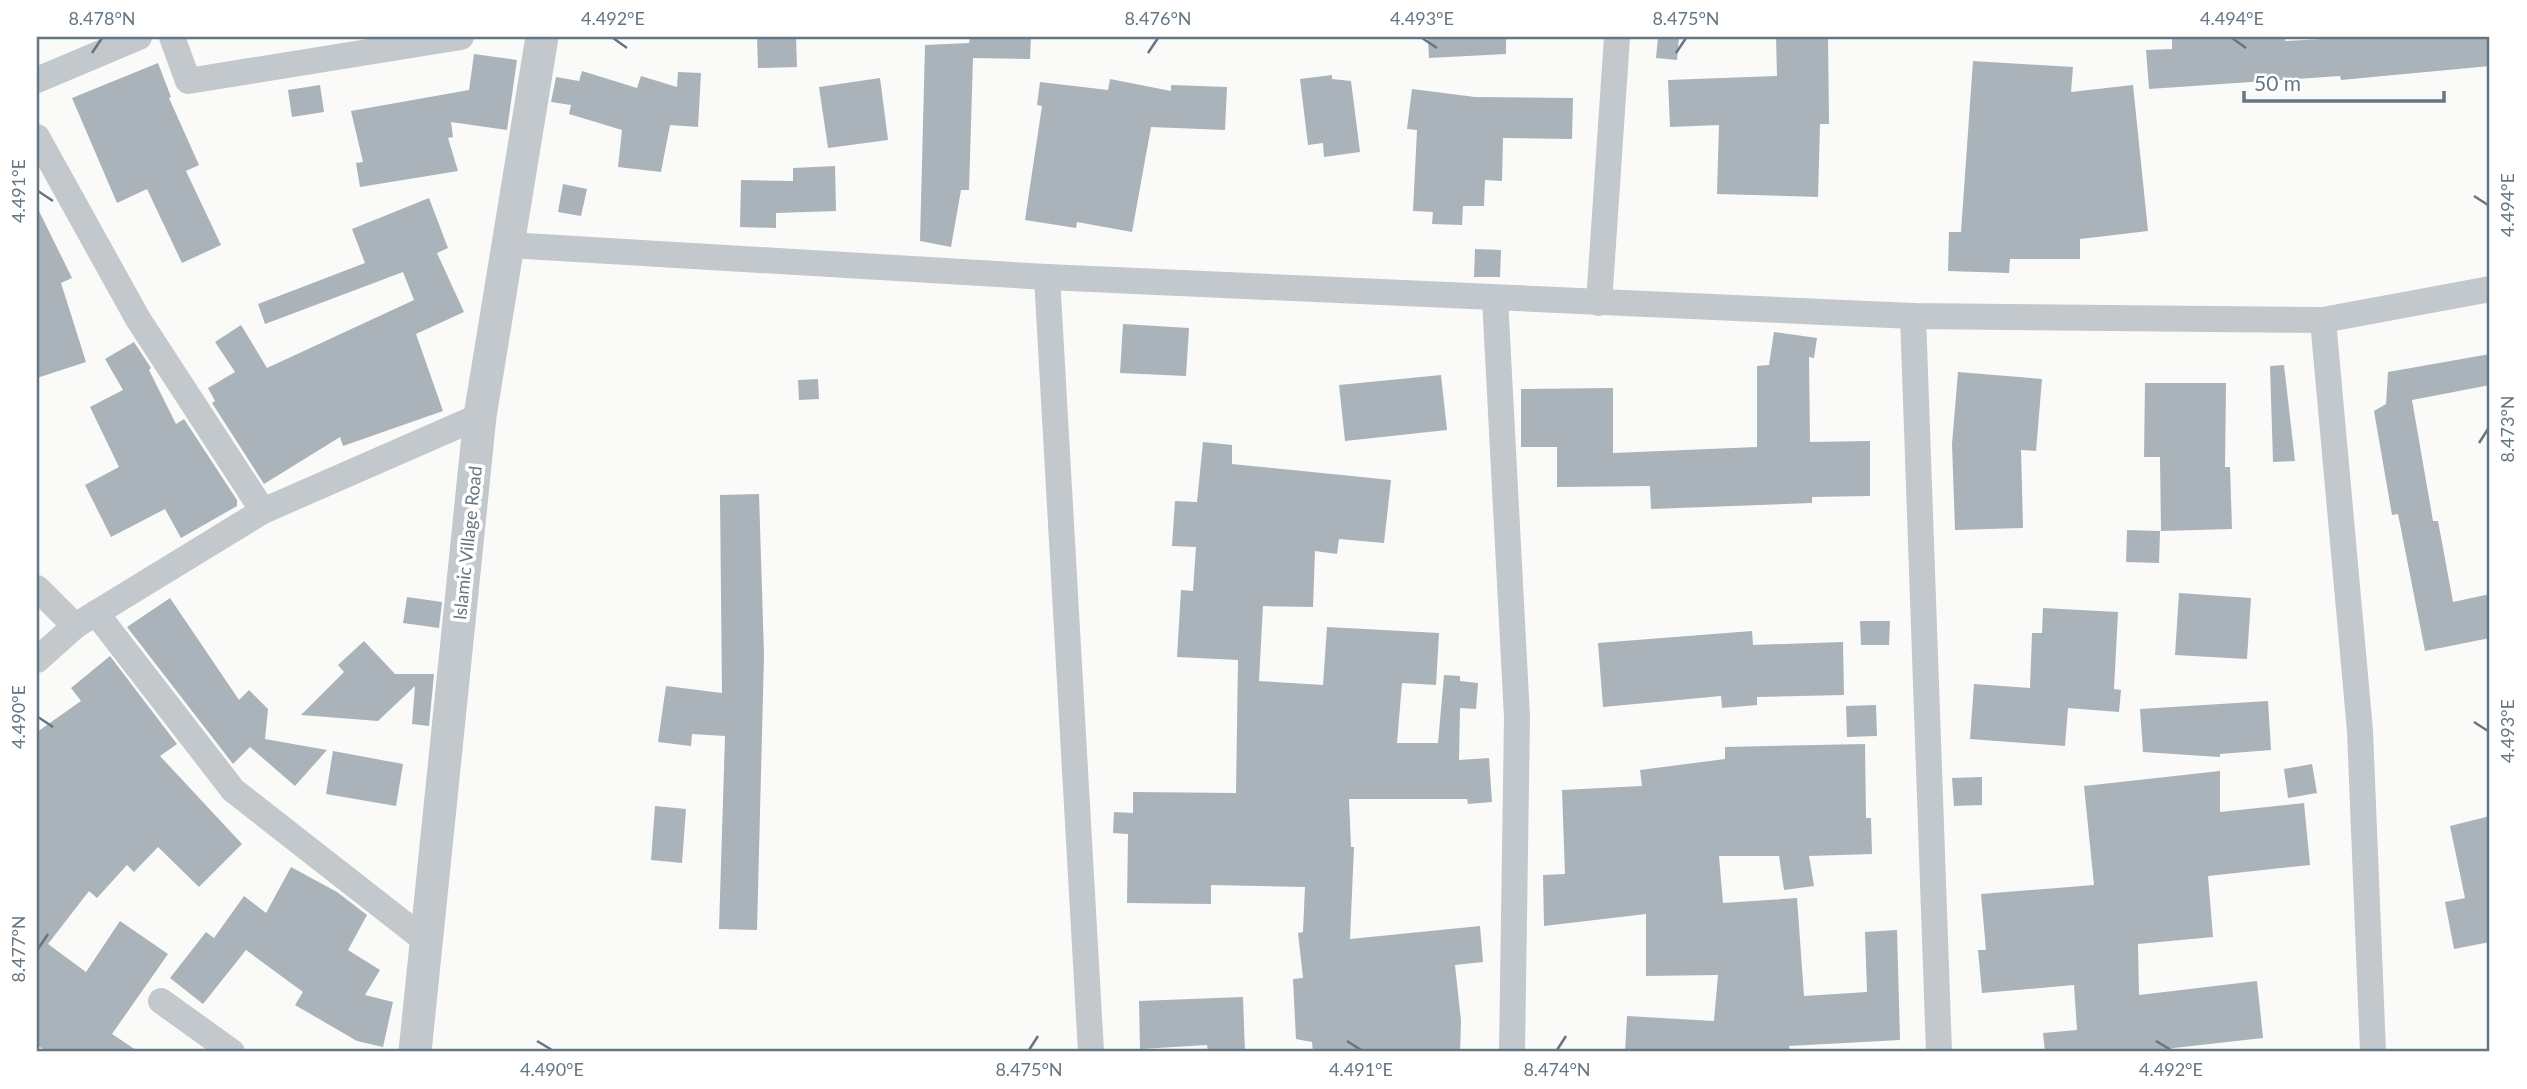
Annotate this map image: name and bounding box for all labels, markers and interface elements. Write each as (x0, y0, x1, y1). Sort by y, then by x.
text: 8.478°N (68, 7, 136, 29)
text: 4.492°E (581, 7, 645, 29)
text: 8.476°N (1124, 7, 1192, 29)
text: 4.493°E (1390, 7, 1454, 29)
text: 8.475°N (1652, 7, 1720, 29)
text: 4.494°E (2200, 7, 2264, 29)
scale bar (2244, 60, 2443, 104)
text: 50 m (2254, 70, 2301, 95)
text: 4.491°E (7, 159, 29, 223)
text: 4.494°E (2496, 173, 2518, 237)
text: 8.473°N (2496, 395, 2518, 463)
street label: Islamic Village Road (448, 465, 486, 621)
text: 4.490°E (7, 685, 29, 749)
text: 4.493°E (2496, 699, 2518, 763)
text: 8.477°N (7, 915, 29, 983)
text: 4.490°E (520, 1058, 584, 1080)
text: 8.475°N (995, 1058, 1063, 1080)
text: 4.491°E (1329, 1058, 1393, 1080)
text: 8.474°N (1523, 1058, 1591, 1080)
text: 4.492°E (2139, 1058, 2203, 1080)

